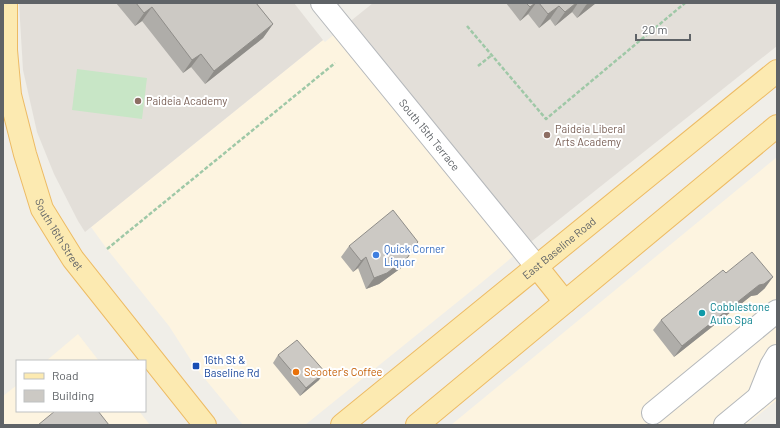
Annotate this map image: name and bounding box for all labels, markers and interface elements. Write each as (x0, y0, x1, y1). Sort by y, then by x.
scale bar (636, 16, 690, 42)
text: 20 m (642, 22, 668, 36)
place label: Paideia Academy (146, 94, 227, 107)
marker: Paideia Academy (133, 96, 143, 106)
street label: South 15th Terrace (397, 96, 463, 173)
place label: Paideia Liberal Arts Academy (555, 122, 625, 148)
marker: Paideia Liberal Arts Academy (542, 130, 552, 140)
street label: South 16th Street (33, 197, 86, 273)
street label: East Baseline Road (519, 214, 598, 282)
place label: Quick Corner Liquor (384, 242, 445, 268)
marker: Quick Corner Liquor (371, 250, 381, 260)
place label: Cobblestone Auto Spa (710, 300, 770, 326)
marker: Cobblestone Auto Spa (697, 308, 707, 318)
place label: 16th St & Baseline Rd (204, 353, 260, 379)
legend (16, 360, 146, 412)
marker: 16th St & Baseline Rd (191, 361, 201, 371)
place label: Scooter's Coffee (304, 365, 383, 378)
marker: Scooter's Coffee (291, 367, 301, 377)
text: Road (52, 368, 79, 382)
text: Building (52, 388, 94, 402)

